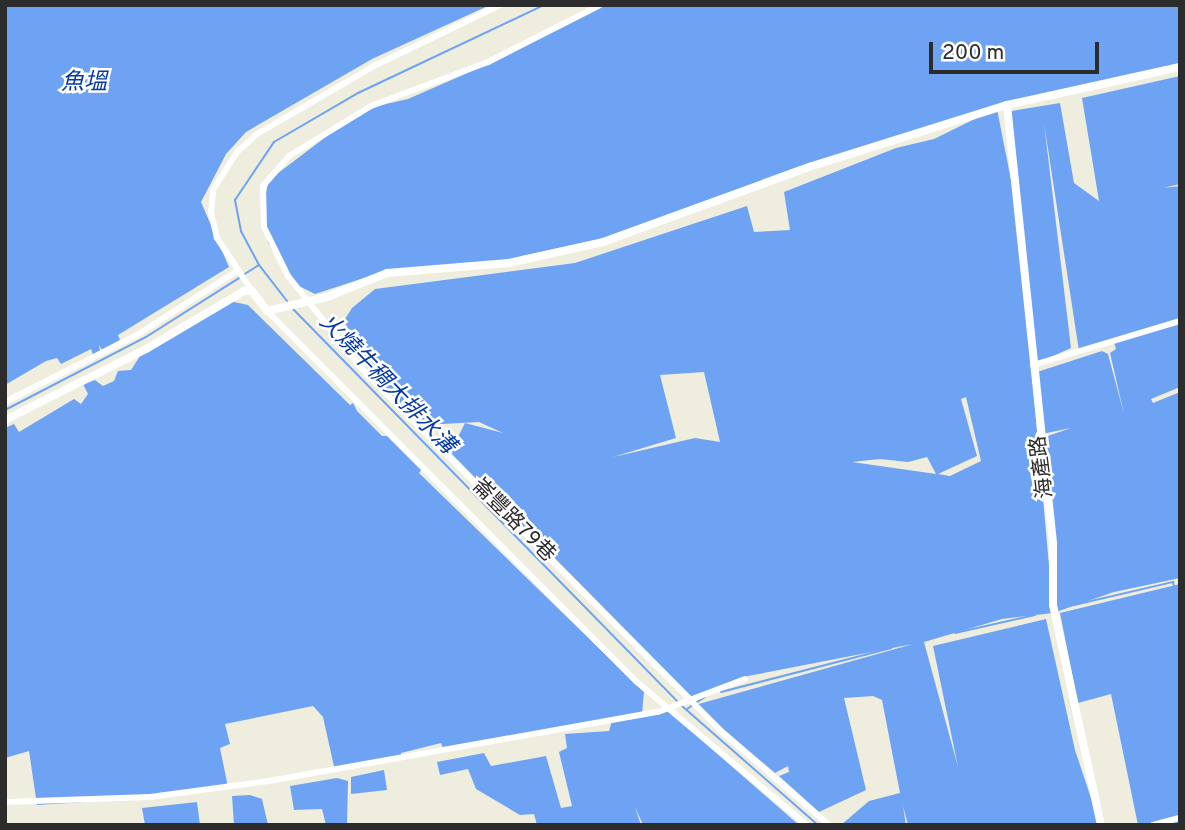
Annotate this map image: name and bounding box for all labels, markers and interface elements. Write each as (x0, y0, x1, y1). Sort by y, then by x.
scale bar (933, 28, 1103, 72)
text: 200 m (942, 40, 1004, 67)
water label: 魚塭 (61, 70, 107, 98)
water label: 火燒牛稠大排水溝 (312, 309, 460, 461)
street label: 海產路 (1027, 434, 1059, 500)
street label: 崙豐路79巷 (466, 474, 560, 568)

